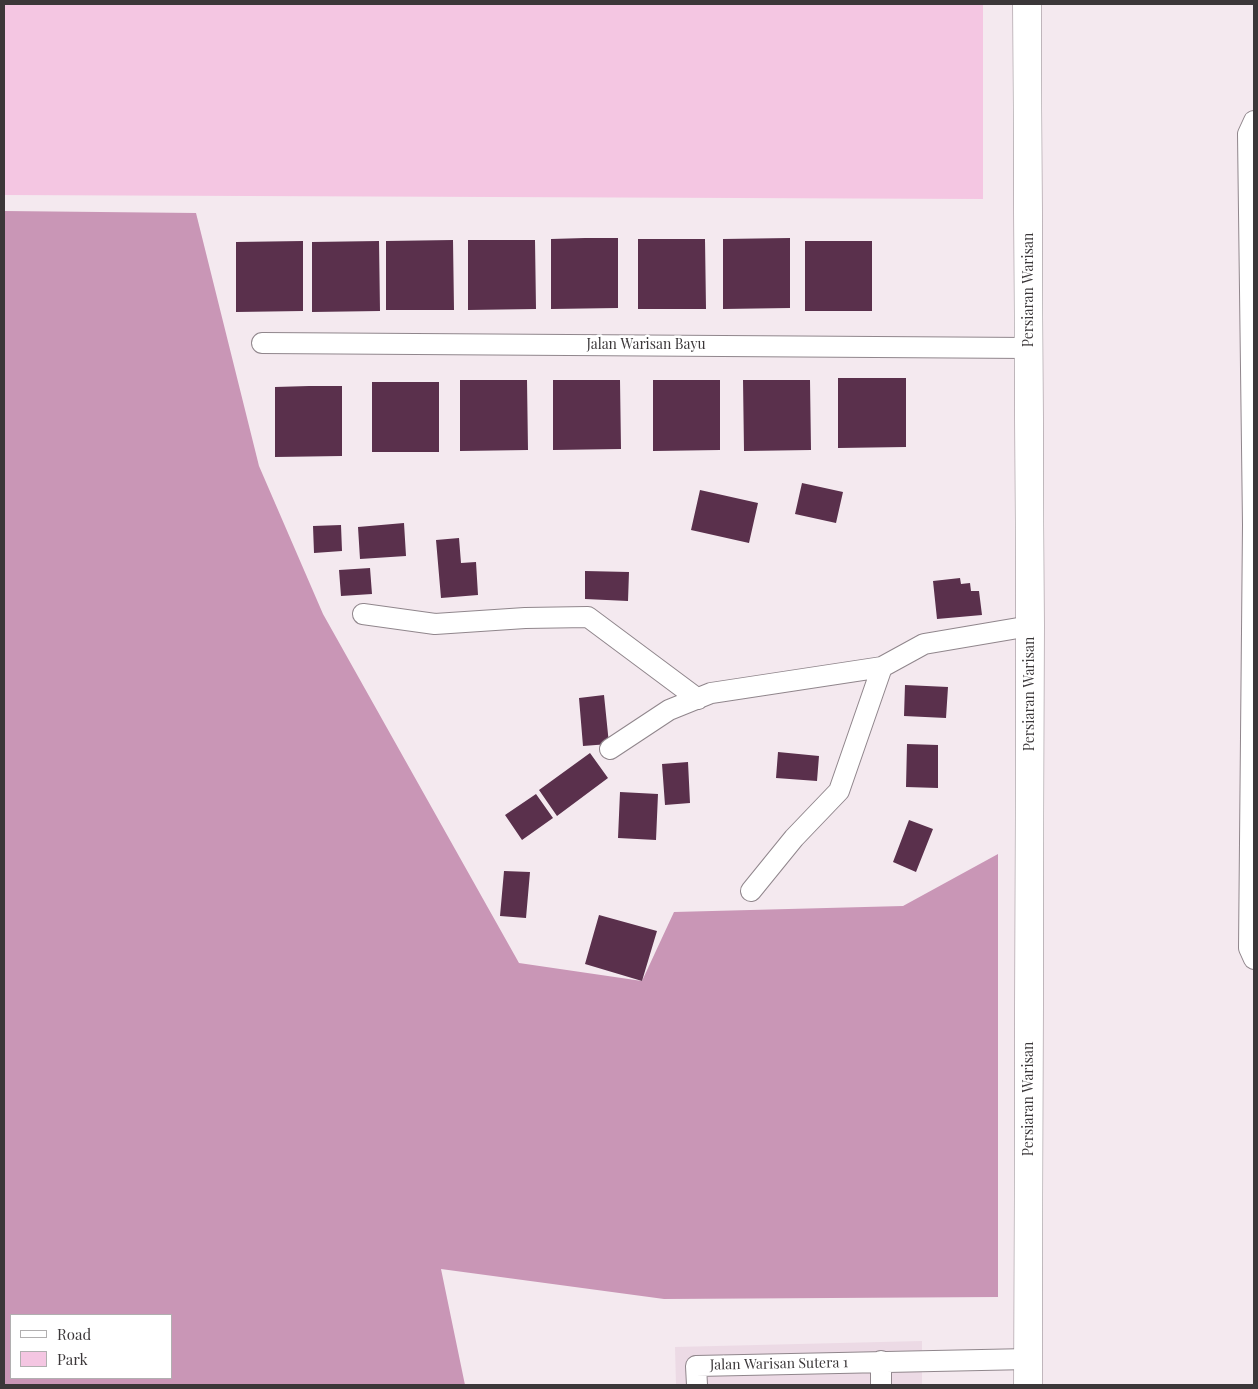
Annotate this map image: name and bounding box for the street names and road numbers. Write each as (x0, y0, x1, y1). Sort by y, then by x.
street label: Persiaran Warisan (1021, 233, 1037, 347)
street label: Jalan Warisan Bayu (586, 337, 706, 353)
street label: Persiaran Warisan (1022, 637, 1038, 751)
street label: Persiaran Warisan (1021, 1042, 1037, 1156)
street label: Jalan Warisan Sutera 1 (710, 1354, 848, 1374)

